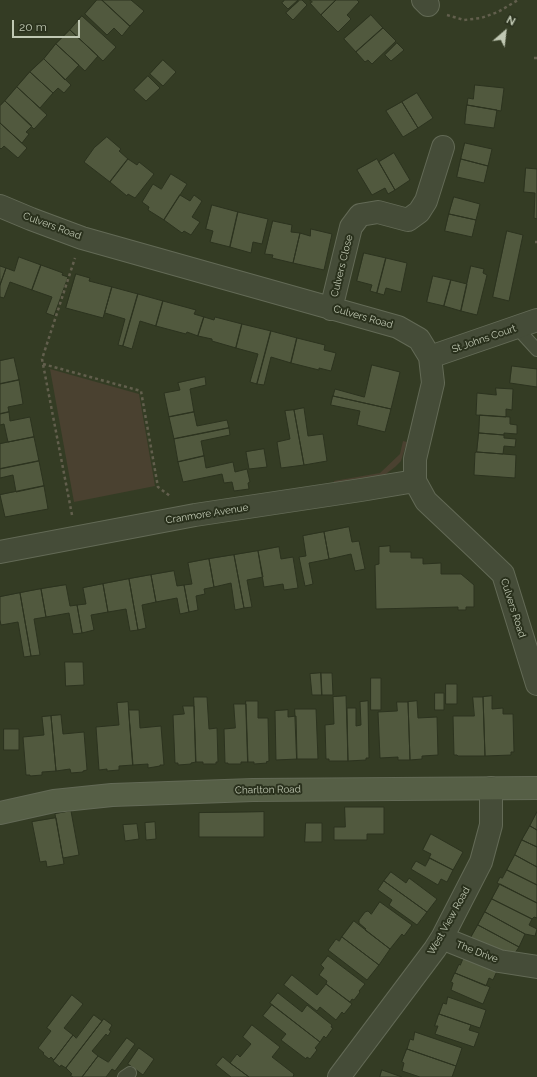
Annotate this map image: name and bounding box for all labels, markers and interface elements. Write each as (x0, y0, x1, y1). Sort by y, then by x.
scale bar (14, 12, 82, 38)
north arrow (485, 12, 525, 52)
text: N (504, 13, 518, 29)
text: 20 m (19, 20, 47, 34)
street label: Culvers Road (21, 210, 83, 242)
street label: Culvers Close (328, 234, 356, 298)
street label: Culvers Road (332, 303, 394, 331)
street label: St Johns Court (450, 322, 518, 356)
street label: Cranmore Avenue (165, 502, 249, 526)
street label: Culvers Road (498, 577, 528, 639)
street label: Charlton Road (235, 783, 301, 797)
street label: West View Road (425, 885, 473, 957)
street label: The Drive (454, 938, 500, 966)

